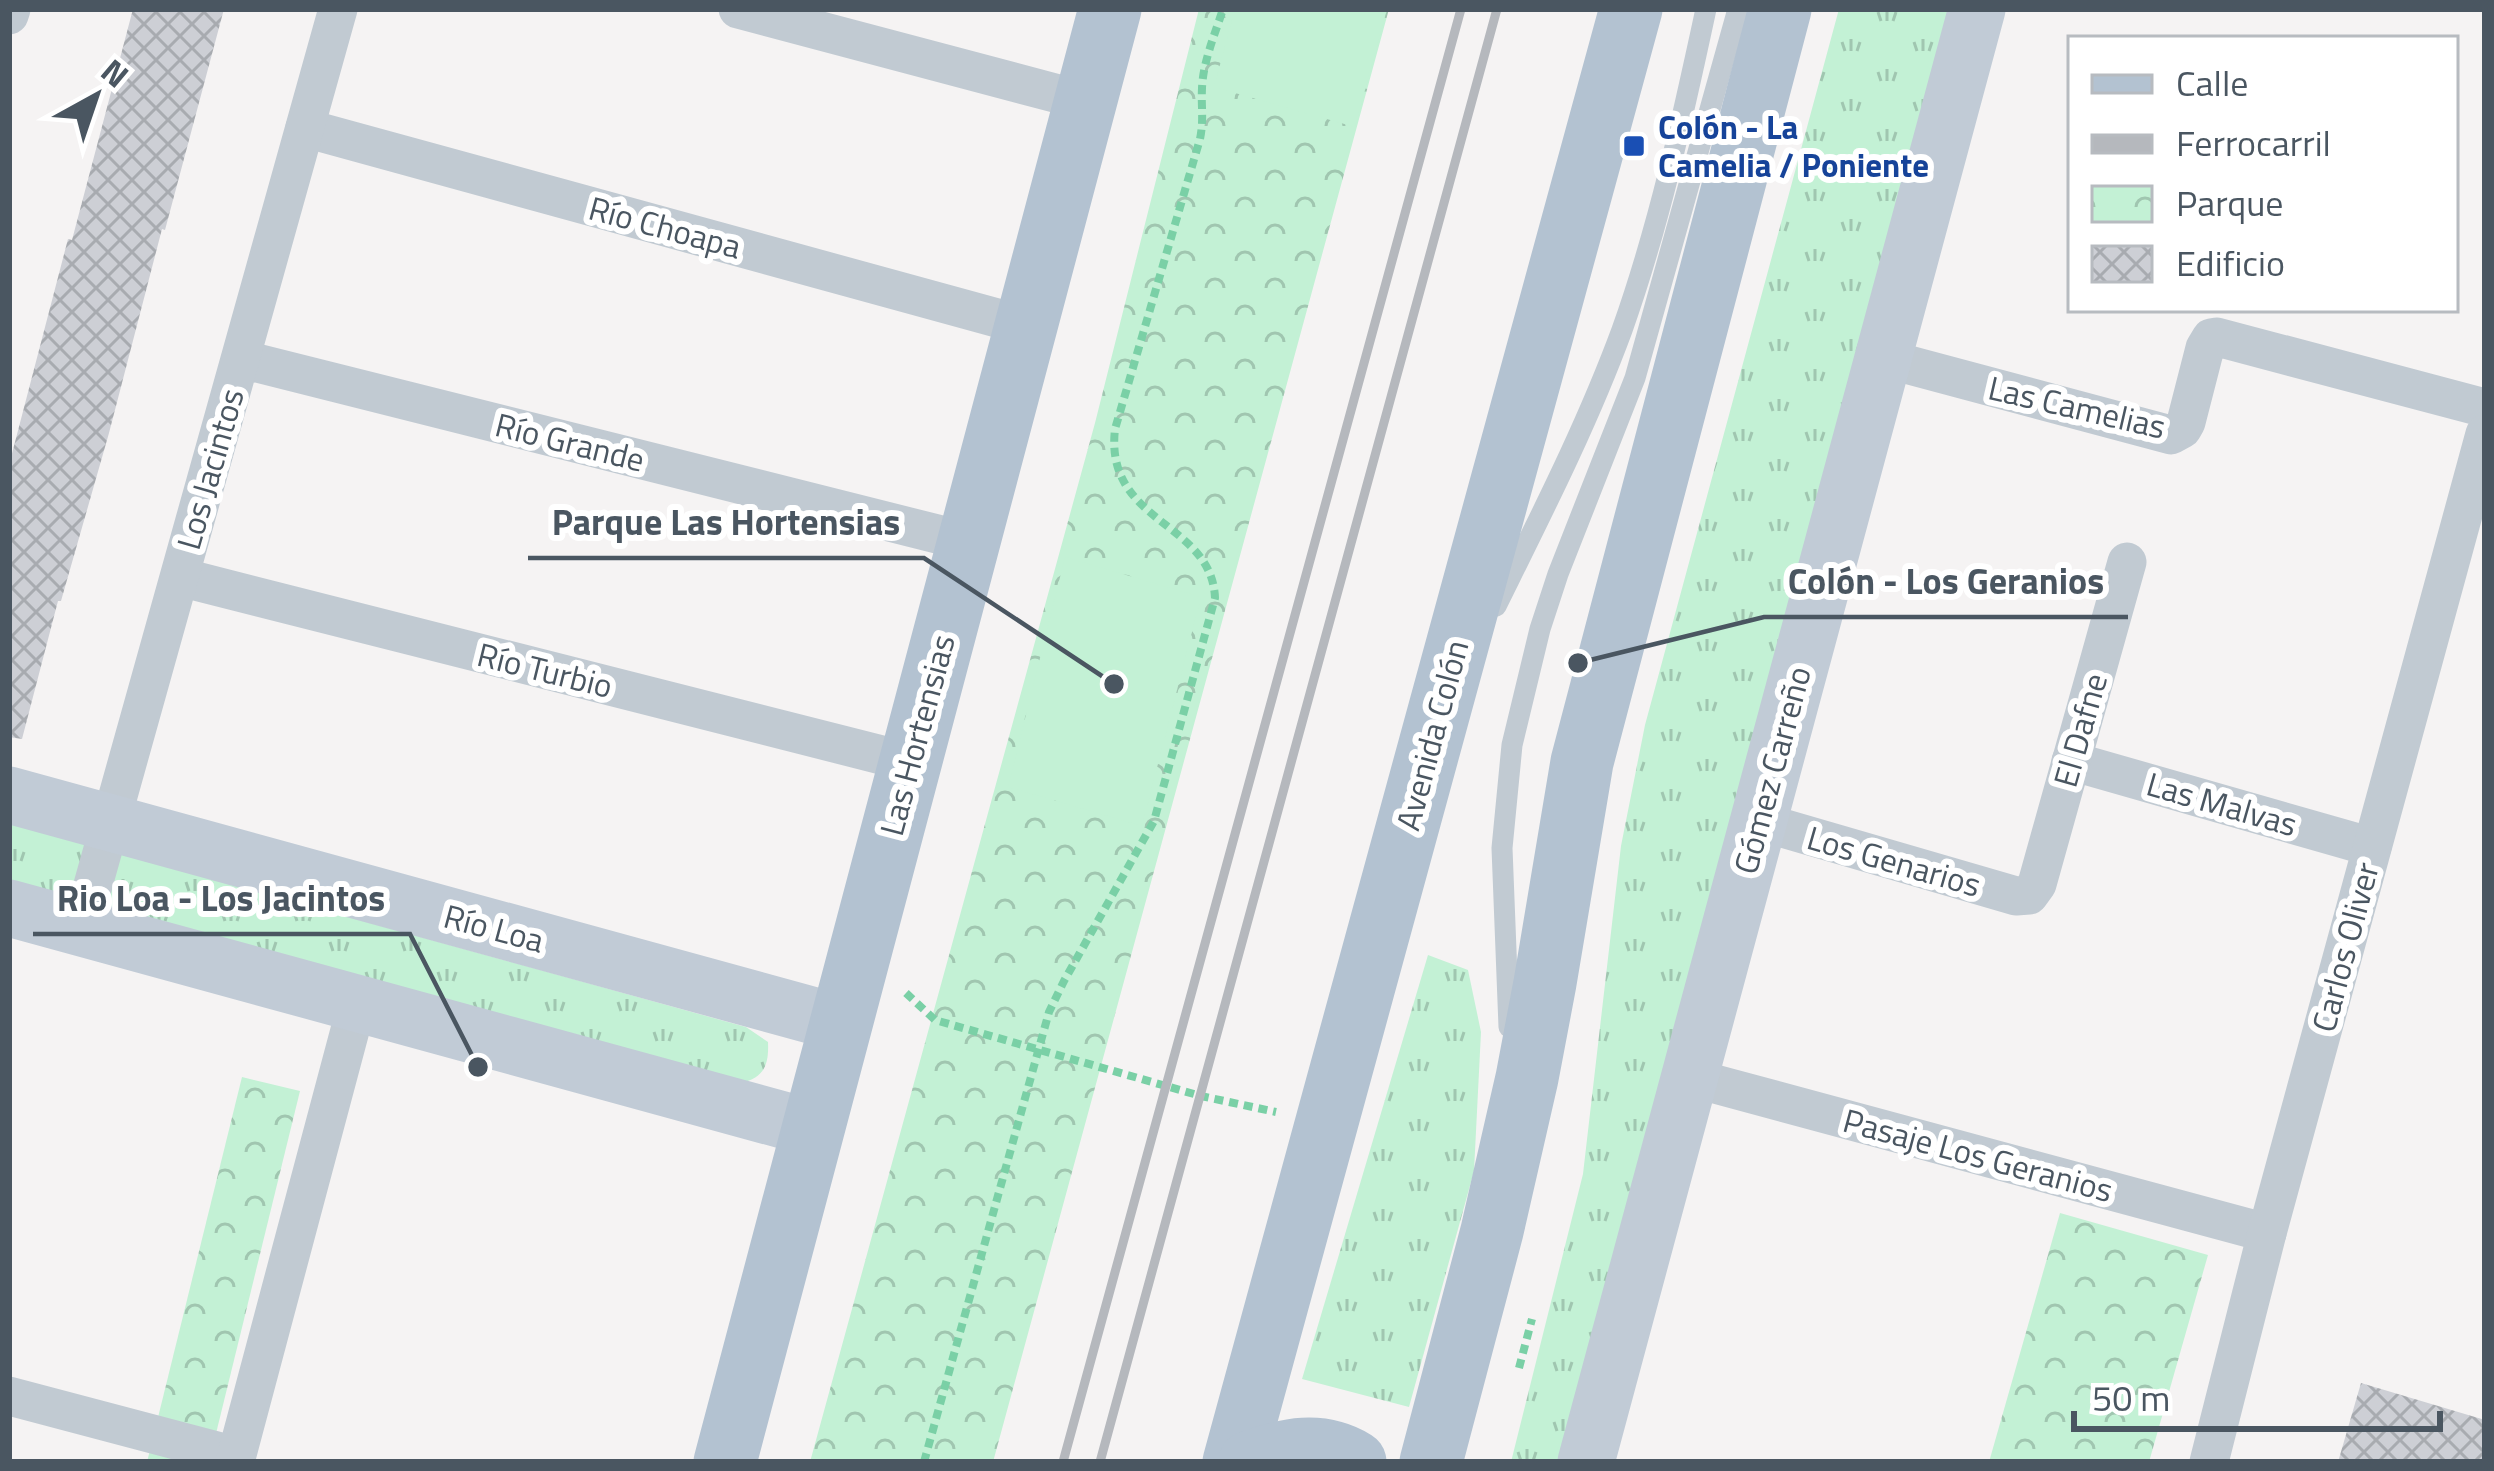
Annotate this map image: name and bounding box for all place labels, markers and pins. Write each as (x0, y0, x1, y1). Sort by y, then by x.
place label: Colón - La Camelia / Poniente (1658, 102, 1929, 190)
marker: Colón - La Camelia / Poniente (1621, 133, 1647, 159)
callout: Parque Las Hortensias (528, 486, 924, 558)
callout: Colón - Los Geranios (1764, 545, 2128, 617)
callout: Rio Loa - Los Jacintos (33, 862, 410, 934)

